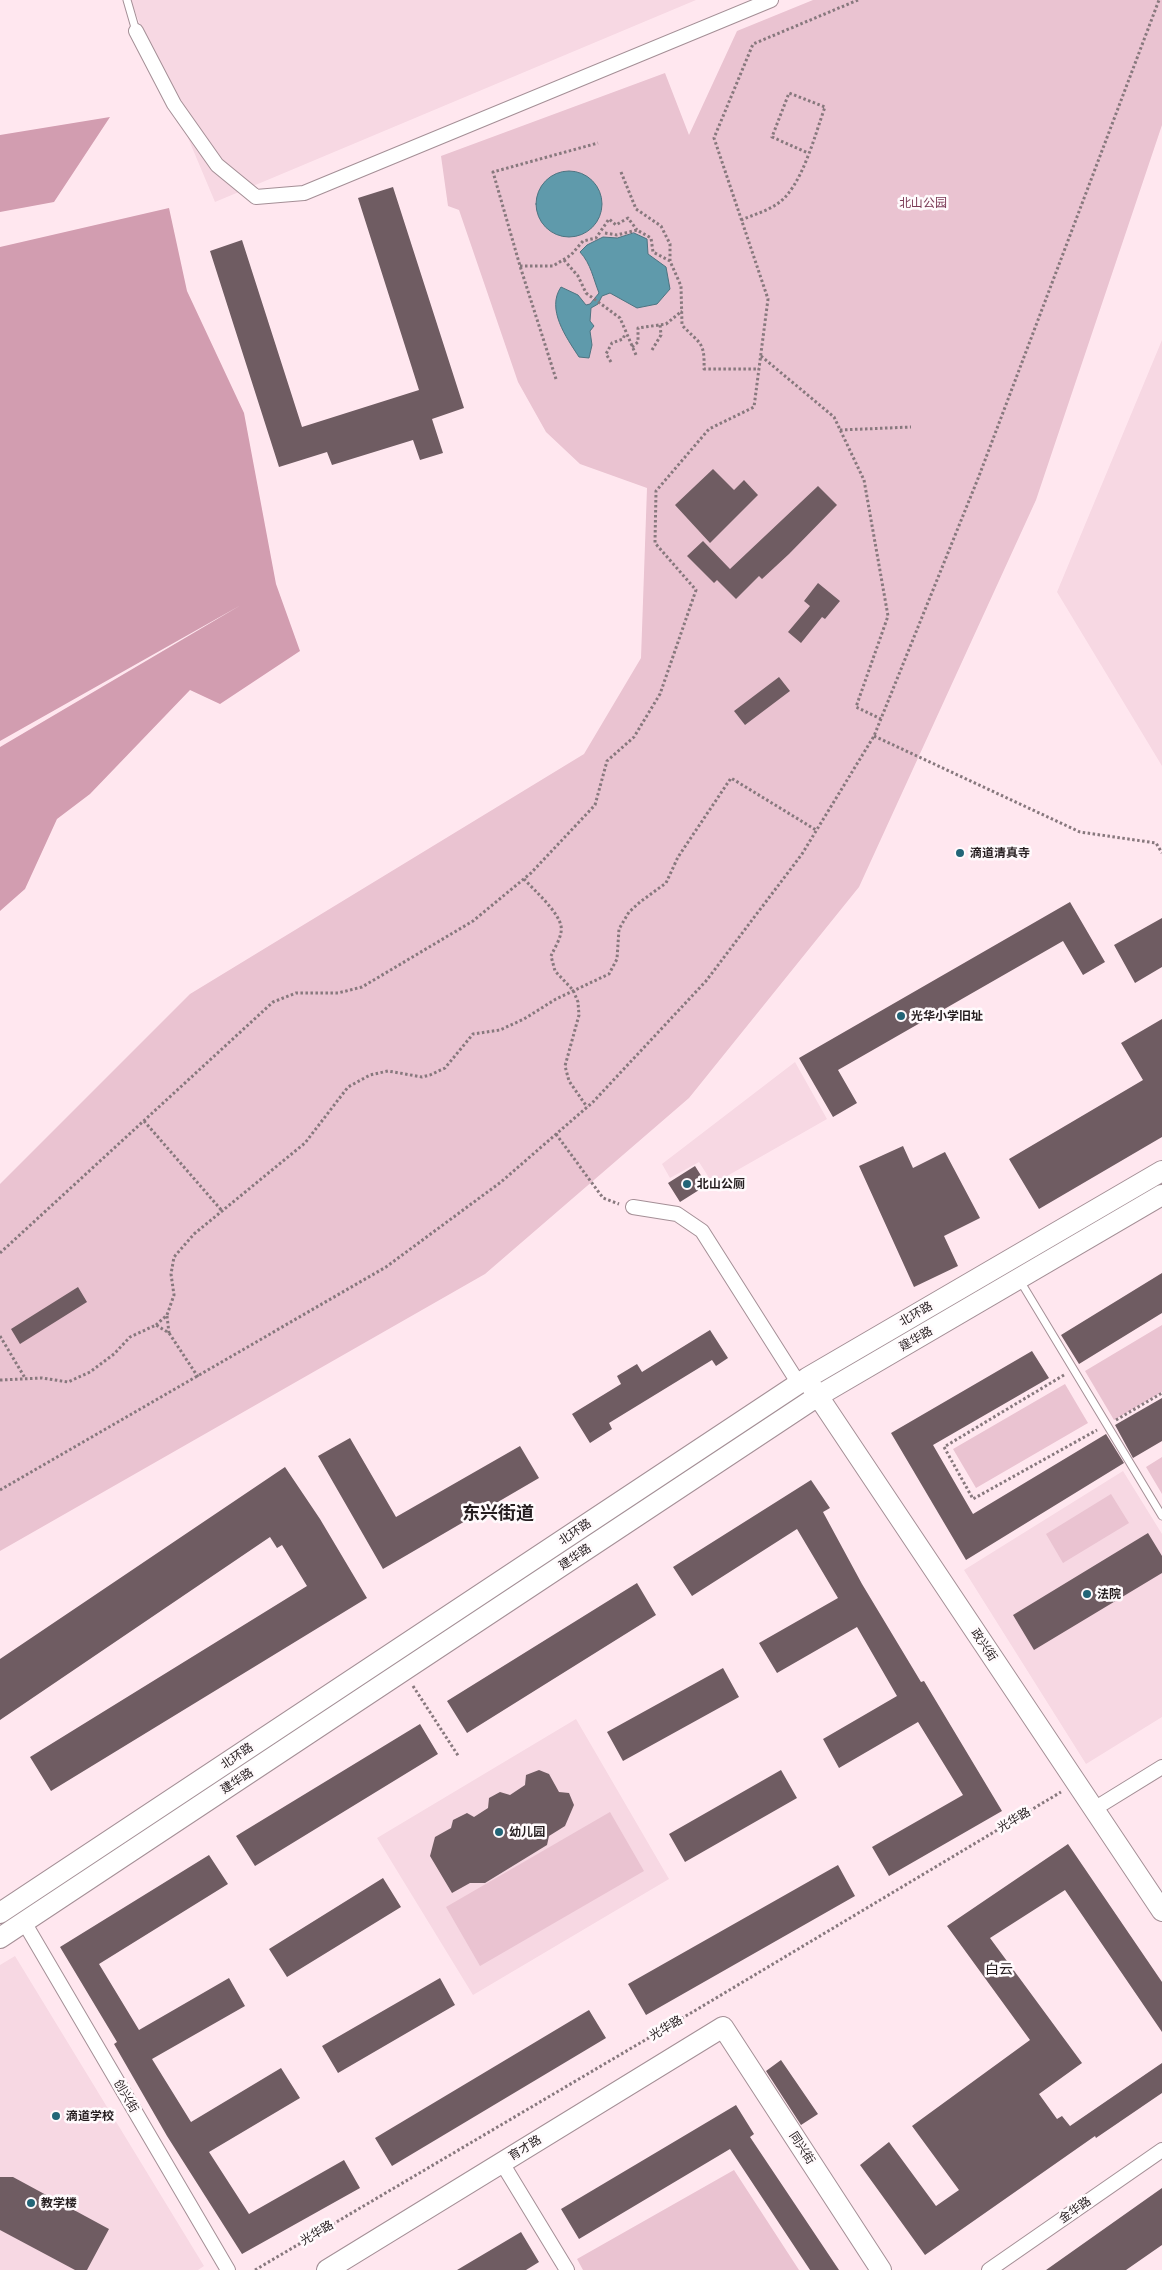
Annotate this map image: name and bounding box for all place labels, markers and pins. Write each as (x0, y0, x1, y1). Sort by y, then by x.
place label: 滴道清真寺 (970, 846, 1030, 860)
marker: 滴道清真寺 (954, 847, 966, 859)
place label: 光华小学旧址 (911, 1009, 983, 1023)
marker: 光华小学旧址 (895, 1010, 907, 1022)
place label: 北山公厕 (697, 1177, 745, 1191)
marker: 北山公厕 (681, 1178, 693, 1190)
place label: 法院 (1097, 1587, 1121, 1601)
marker: 法院 (1081, 1588, 1093, 1600)
place label: 幼儿园 (509, 1825, 545, 1839)
marker: 幼儿园 (493, 1826, 505, 1838)
place label: 滴道学校 (66, 2109, 114, 2123)
marker: 滴道学校 (50, 2110, 62, 2122)
place label: 教学楼 (41, 2196, 77, 2210)
marker: 教学楼 (25, 2197, 37, 2209)

